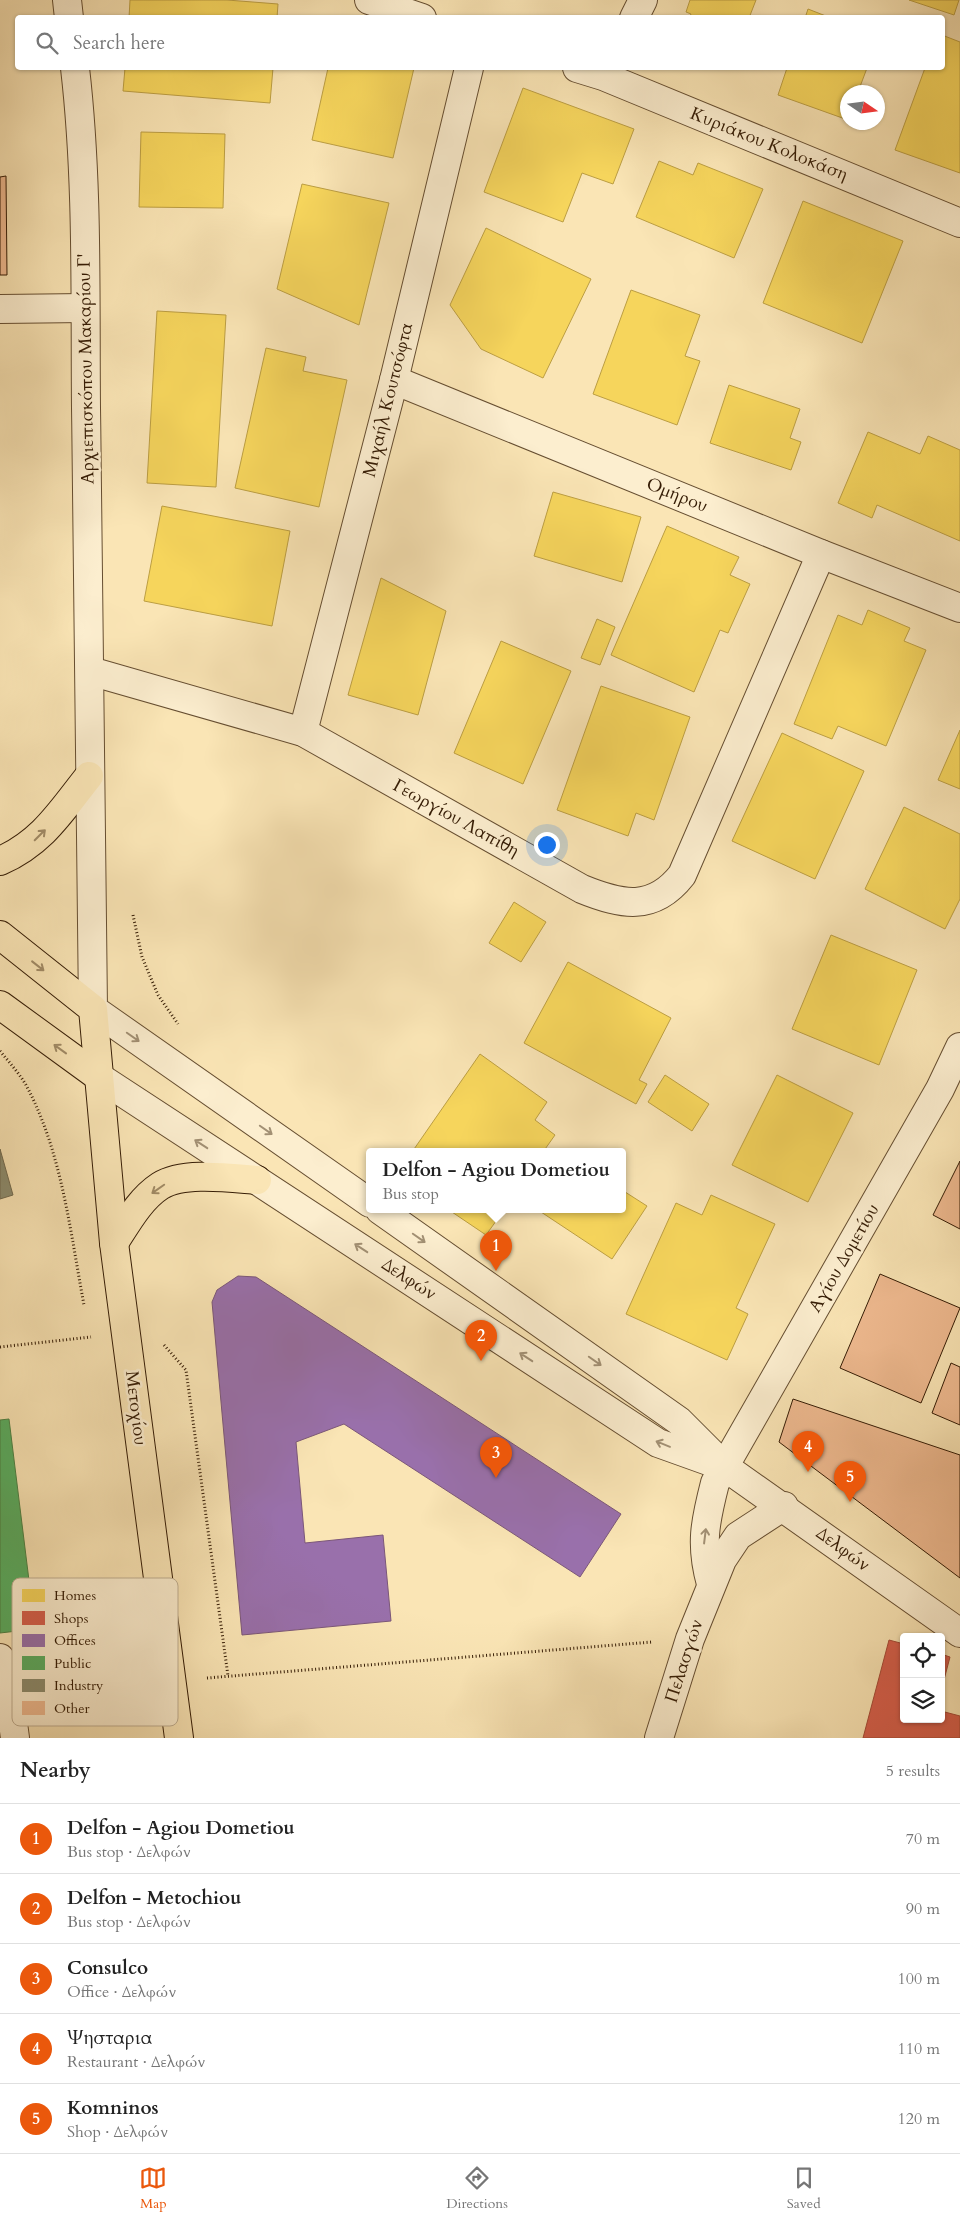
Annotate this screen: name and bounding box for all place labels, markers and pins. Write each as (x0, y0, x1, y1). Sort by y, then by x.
pin: 1 (480, 1230, 512, 1271)
pin: 2 (465, 1320, 497, 1361)
pin: 4 (792, 1431, 824, 1472)
pin: 3 (480, 1437, 512, 1478)
pin: 5 (834, 1461, 866, 1502)

